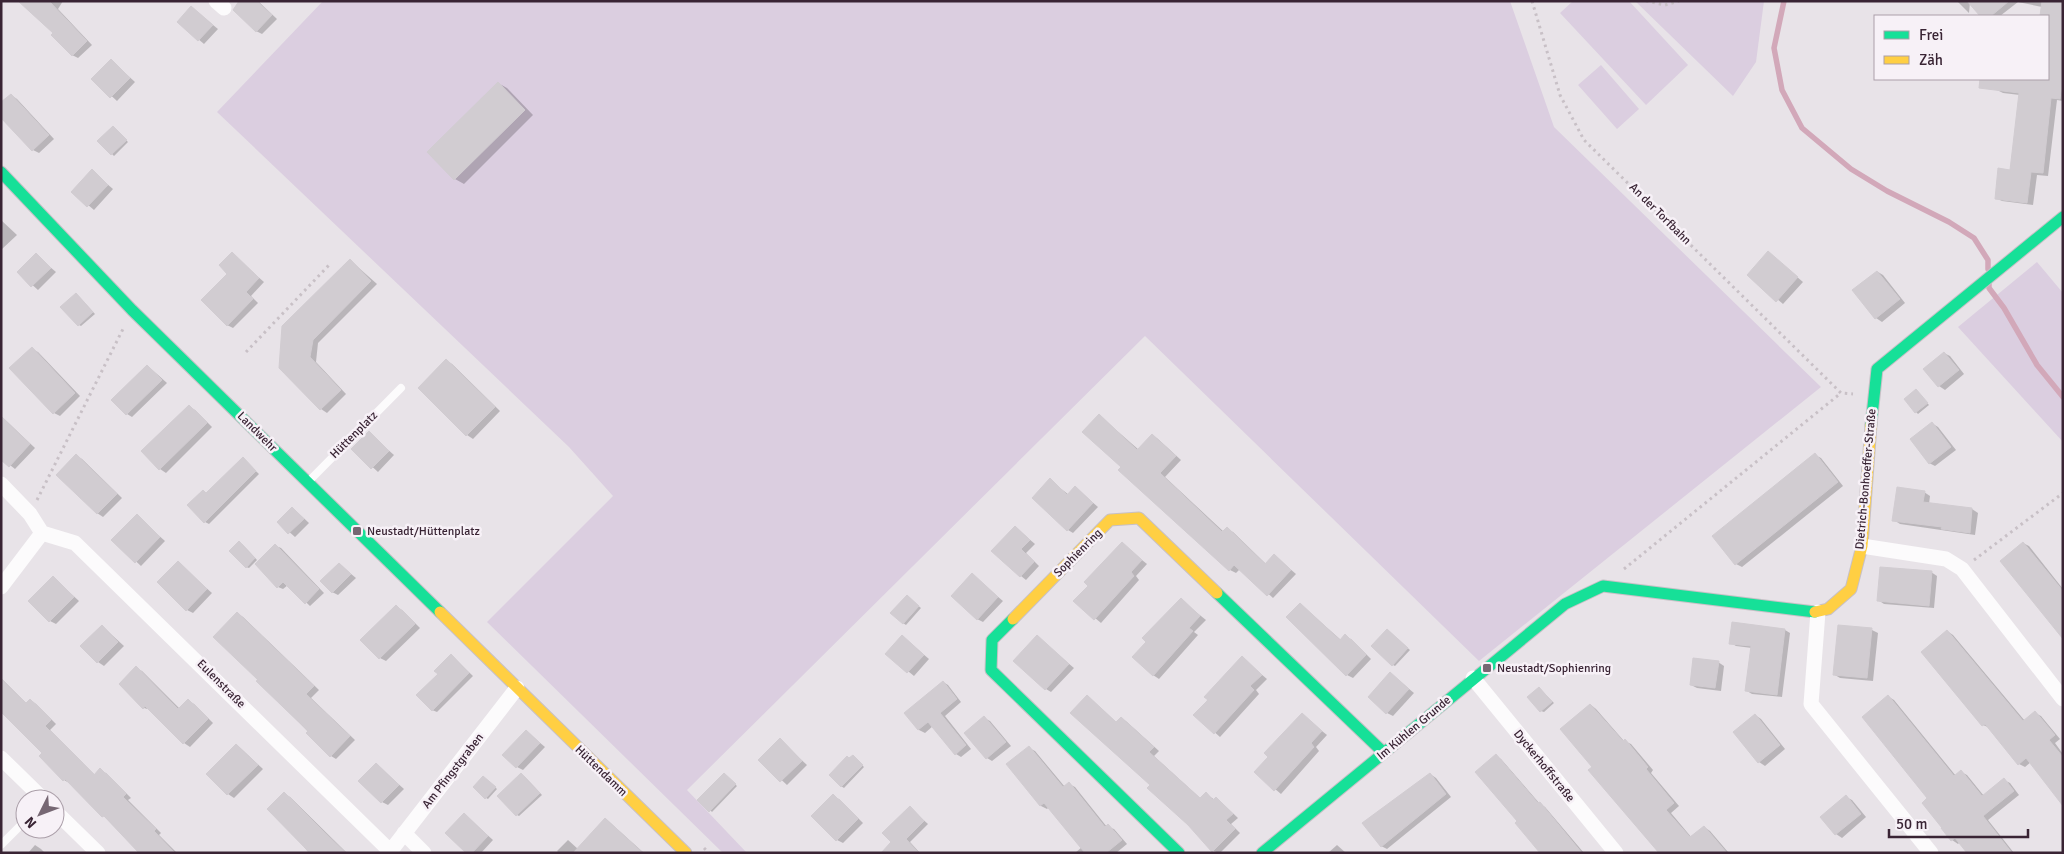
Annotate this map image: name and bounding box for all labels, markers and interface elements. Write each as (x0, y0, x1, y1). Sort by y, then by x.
legend (1874, 15, 2049, 80)
text: Frei (1919, 26, 1943, 44)
text: Zäh (1919, 51, 1943, 69)
street label: An der Torfbahn (1626, 180, 1694, 248)
street label: Hüttenplatz (327, 408, 381, 462)
street label: Dietrich-Bonhoeffer-Straße (1852, 408, 1880, 550)
street label: Landwehr (234, 409, 281, 456)
place label: Neustadt/Hüttenplatz (367, 524, 480, 539)
marker: Neustadt/Hüttenplatz (351, 525, 363, 537)
street label: Sophienring (1051, 526, 1105, 580)
street label: Eulenstraße (194, 657, 248, 711)
place label: Neustadt/Sophienring (1497, 661, 1611, 676)
marker: Neustadt/Sophienring (1481, 662, 1493, 674)
street label: Im Kühlen Grunde (1374, 693, 1454, 763)
street label: Dyckerhoffstraße (1510, 727, 1578, 805)
street label: Am Pfingstgraben (419, 730, 487, 812)
street label: Hüttendamm (572, 742, 630, 800)
north arrow (15, 789, 65, 839)
scale bar (1889, 806, 2028, 838)
text: N (21, 813, 40, 832)
text: 50 m (1896, 815, 1927, 833)

